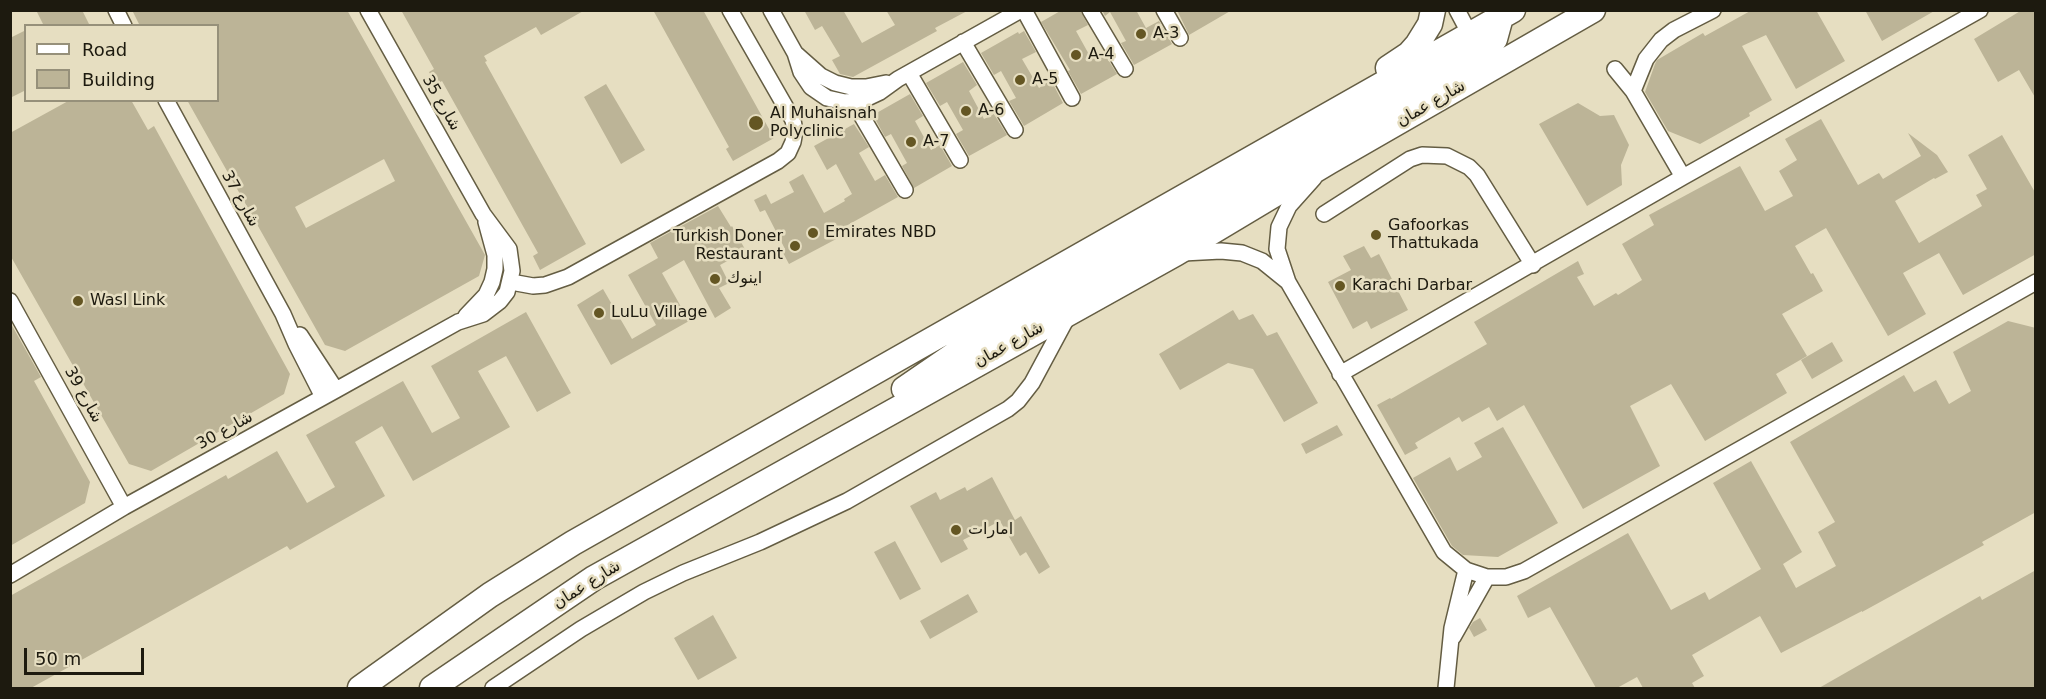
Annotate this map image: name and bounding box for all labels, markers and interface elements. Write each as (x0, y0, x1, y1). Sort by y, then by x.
legend (24, 24, 219, 102)
place label: A-3 (1153, 24, 1180, 44)
marker: A-3 (1134, 27, 1148, 41)
text: Road (82, 39, 127, 60)
place label: A-4 (1088, 45, 1115, 65)
marker: A-4 (1069, 48, 1083, 62)
text: Building (82, 69, 155, 90)
place label: A-5 (1032, 70, 1059, 90)
street label: شارع 35 (417, 72, 465, 134)
marker: A-5 (1013, 73, 1027, 87)
street label: شارع عمان (1393, 77, 1469, 131)
place label: A-6 (978, 101, 1005, 121)
place label: Al Muhaisnah Polyclinic (770, 104, 877, 142)
marker: A-6 (959, 104, 973, 118)
marker: Al Muhaisnah Polyclinic (747, 114, 765, 132)
place label: A-7 (923, 132, 950, 152)
marker: A-7 (904, 135, 918, 149)
street label: شارع 37 (217, 168, 263, 230)
place label: Gafoorkas Thattukada (1388, 216, 1479, 254)
place label: Emirates NBD (825, 223, 936, 243)
marker: Emirates NBD (806, 226, 820, 240)
place label: Turkish Doner Restaurant (673, 227, 783, 265)
marker: Gafoorkas Thattukada (1369, 228, 1383, 242)
marker: Turkish Doner Restaurant (788, 239, 802, 253)
place label: اينوك (727, 269, 762, 289)
marker: اينوك (708, 272, 722, 286)
place label: Karachi Darbar (1352, 276, 1472, 296)
marker: Karachi Darbar (1333, 279, 1347, 293)
place label: Wasl Link (90, 291, 165, 311)
marker: Wasl Link (71, 294, 85, 308)
place label: LuLu Village (611, 303, 707, 323)
marker: LuLu Village (592, 306, 606, 320)
street label: شارع عمان (971, 318, 1047, 372)
street label: شارع 39 (60, 364, 106, 426)
street label: شارع 30 (194, 408, 256, 454)
place label: امارات (968, 520, 1013, 540)
marker: امارات (949, 523, 963, 537)
street label: شارع عمان (550, 557, 624, 613)
scale bar (27, 636, 147, 674)
text: 50 m (35, 648, 81, 669)

